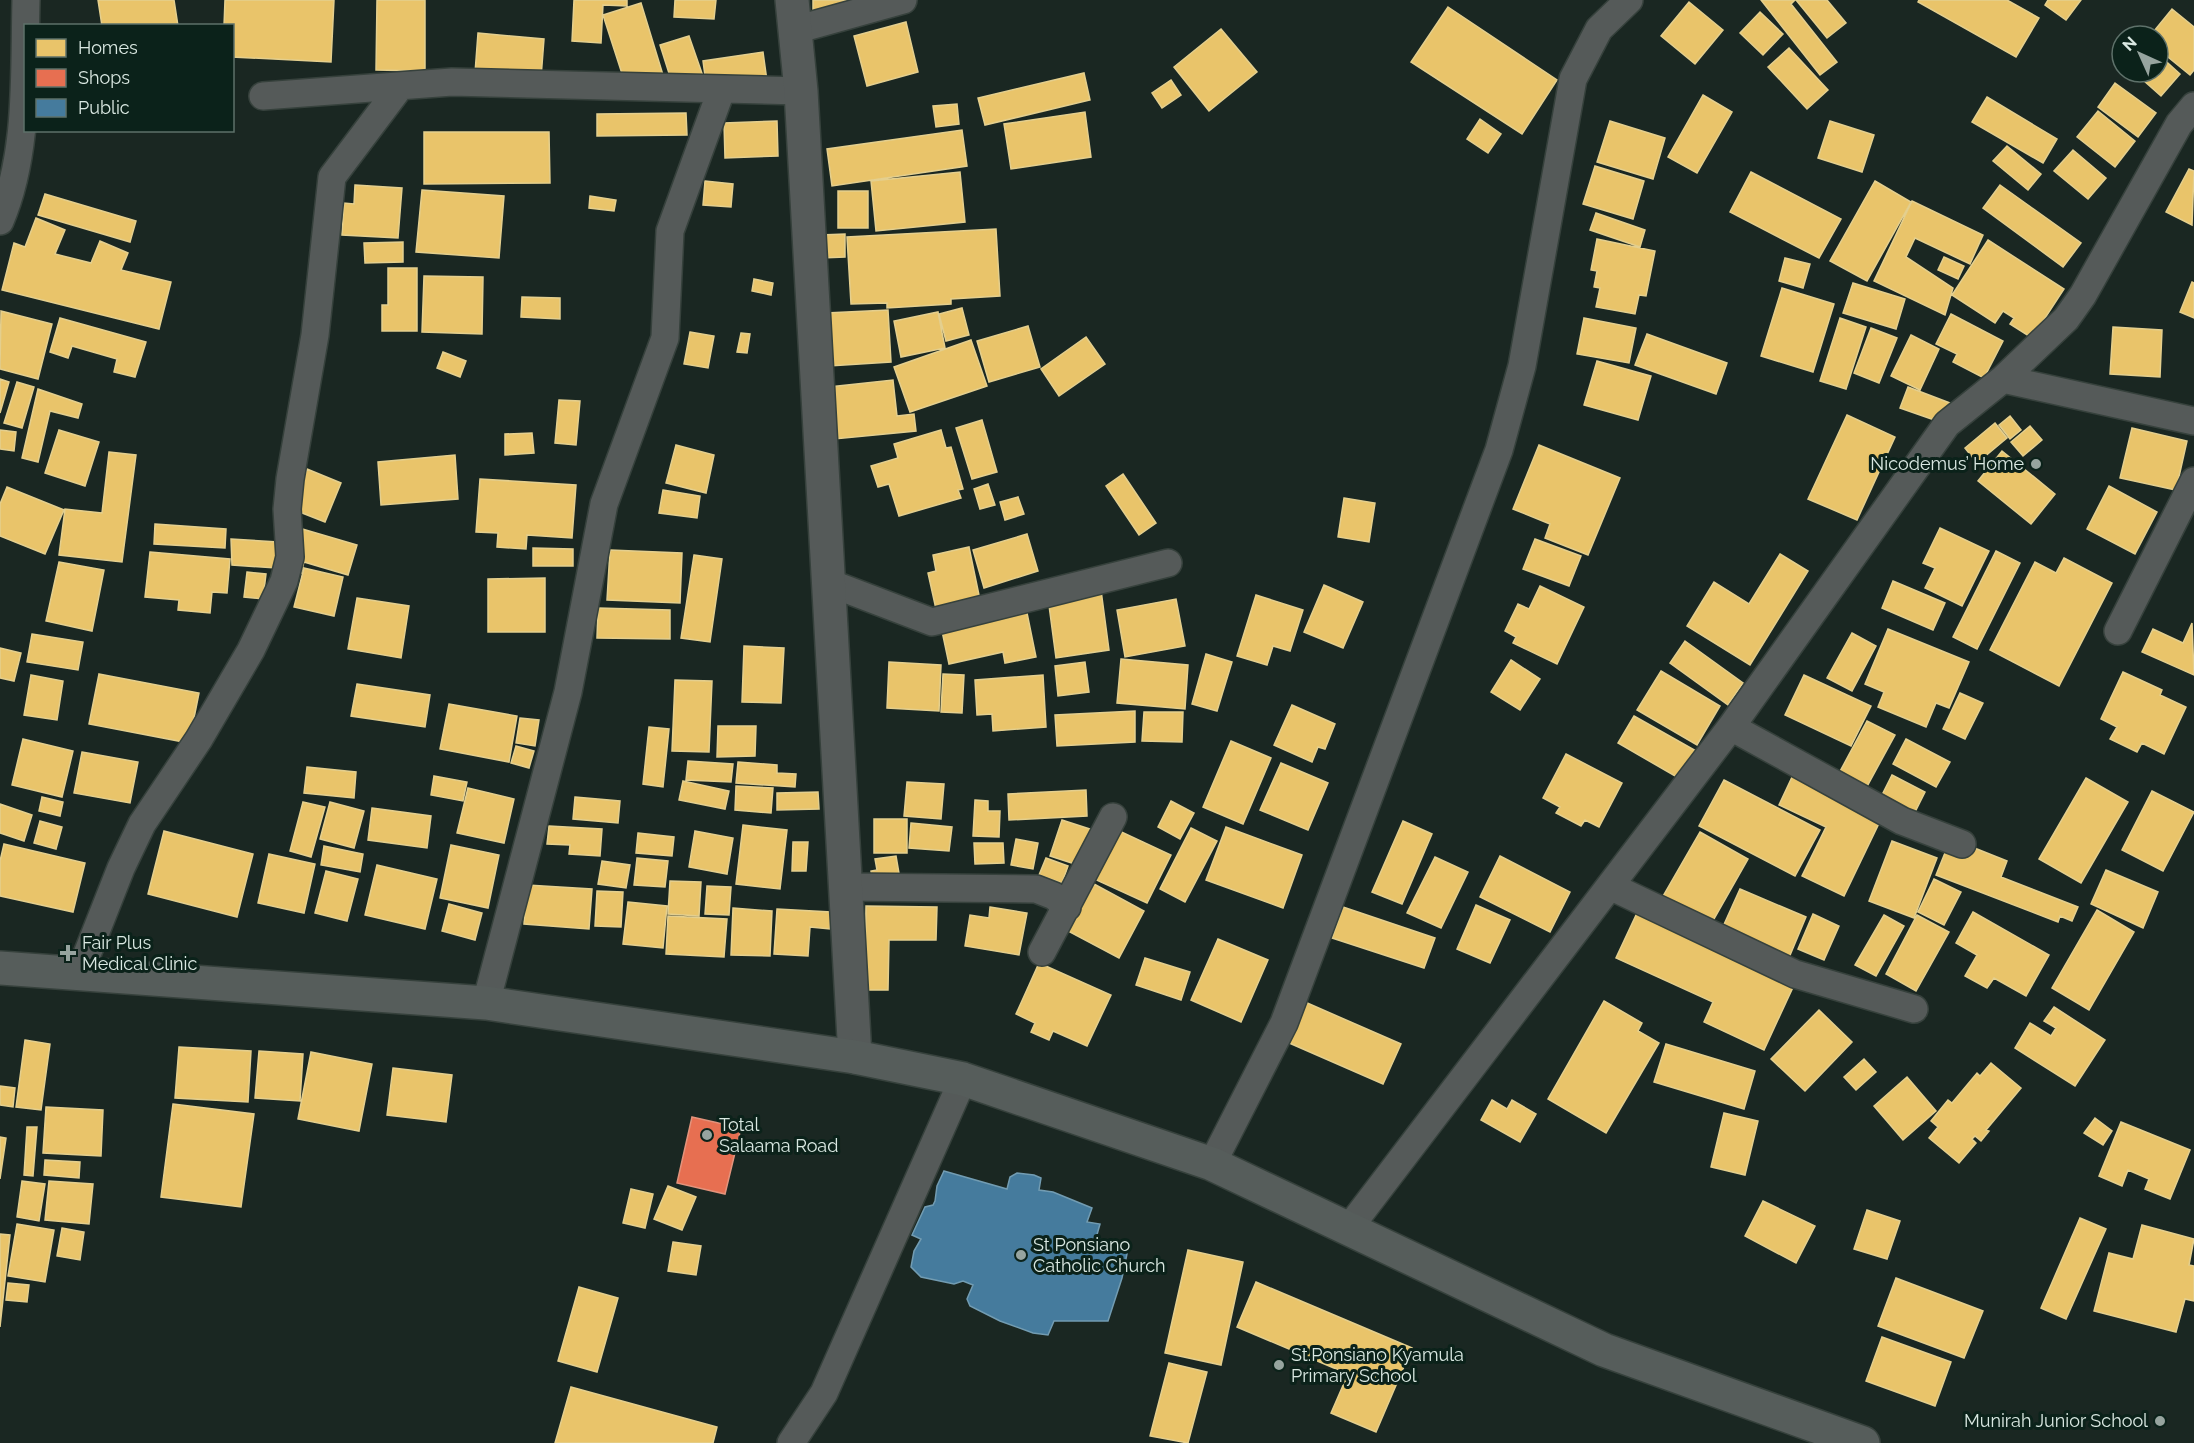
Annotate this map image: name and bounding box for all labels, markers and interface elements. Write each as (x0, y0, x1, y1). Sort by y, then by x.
legend (24, 24, 234, 132)
north arrow (2110, 24, 2170, 84)
text: N (2119, 33, 2141, 55)
text: Homes (78, 37, 138, 58)
text: Shops (78, 67, 130, 88)
text: Public (78, 97, 130, 118)
place label: Nicodemus’ Home (1870, 453, 2024, 474)
marker: Nicodemus’ Home (2029, 457, 2043, 471)
place label: Fair Plus Medical Clinic (82, 932, 198, 974)
marker: Fair Plus Medical Clinic (59, 944, 77, 962)
place label: Total Salaama Road (719, 1114, 838, 1156)
marker: Total Salaama Road (700, 1128, 714, 1142)
place label: St Ponsiano Catholic Church (1033, 1234, 1166, 1276)
marker: St Ponsiano Catholic Church (1014, 1248, 1028, 1262)
place label: St.Ponsiano Kyamula Primary School (1291, 1344, 1464, 1386)
marker: St.Ponsiano Kyamula Primary School (1272, 1358, 1286, 1372)
place label: Munirah Junior School (1964, 1410, 2148, 1431)
marker: Munirah Junior School (2153, 1414, 2167, 1428)

